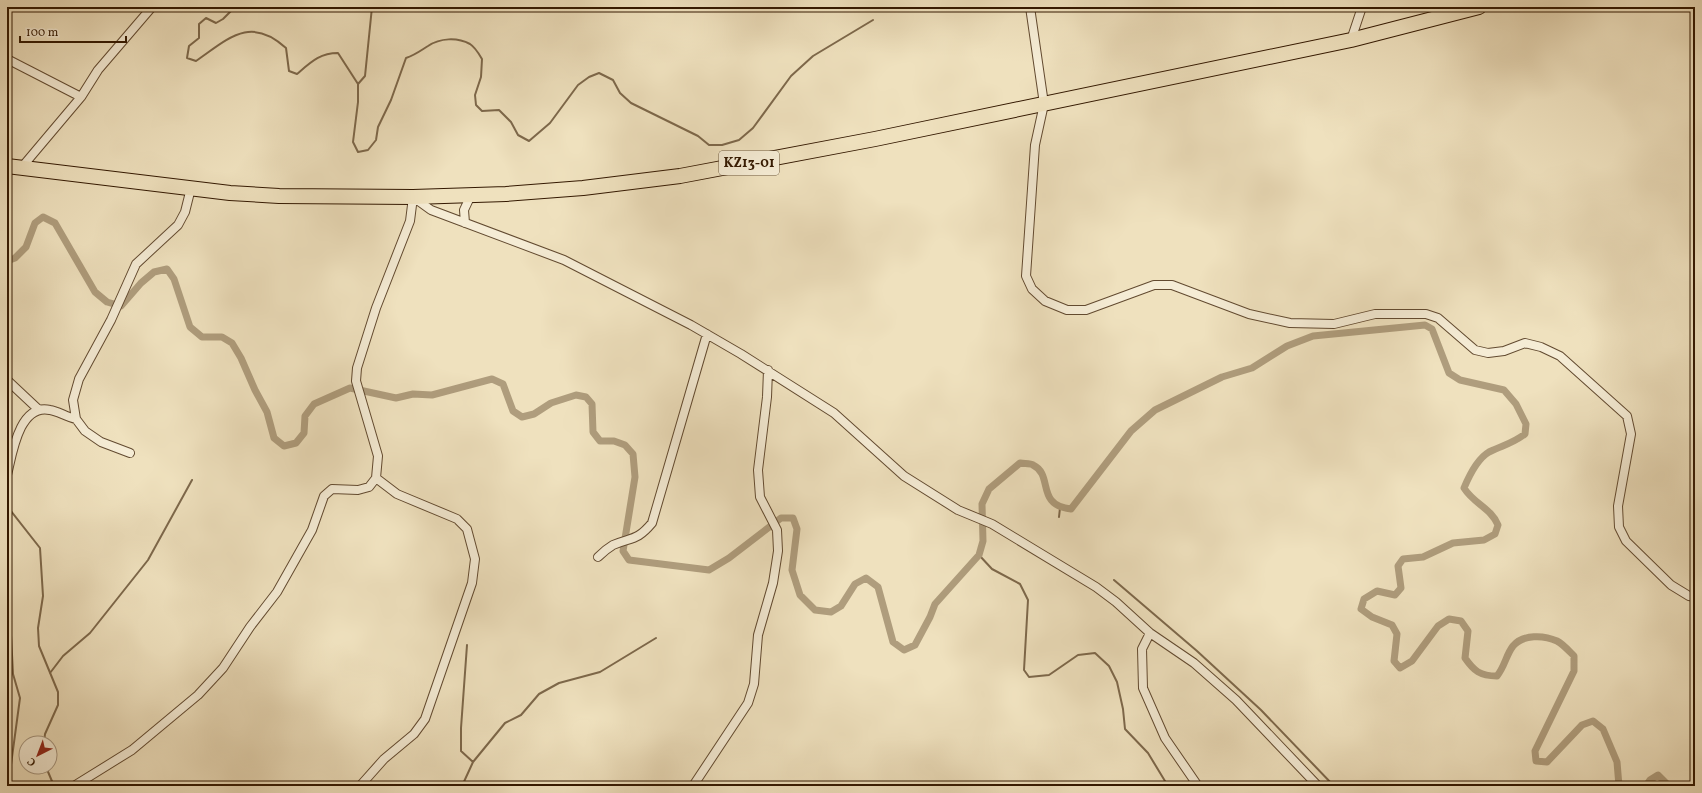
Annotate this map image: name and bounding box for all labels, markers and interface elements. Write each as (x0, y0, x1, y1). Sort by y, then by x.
scale bar (20, 18, 126, 44)
text: 100 m (26, 25, 59, 41)
road number: KZ13-01 (719, 151, 779, 175)
north arrow (18, 735, 58, 775)
text: С (25, 753, 40, 769)

